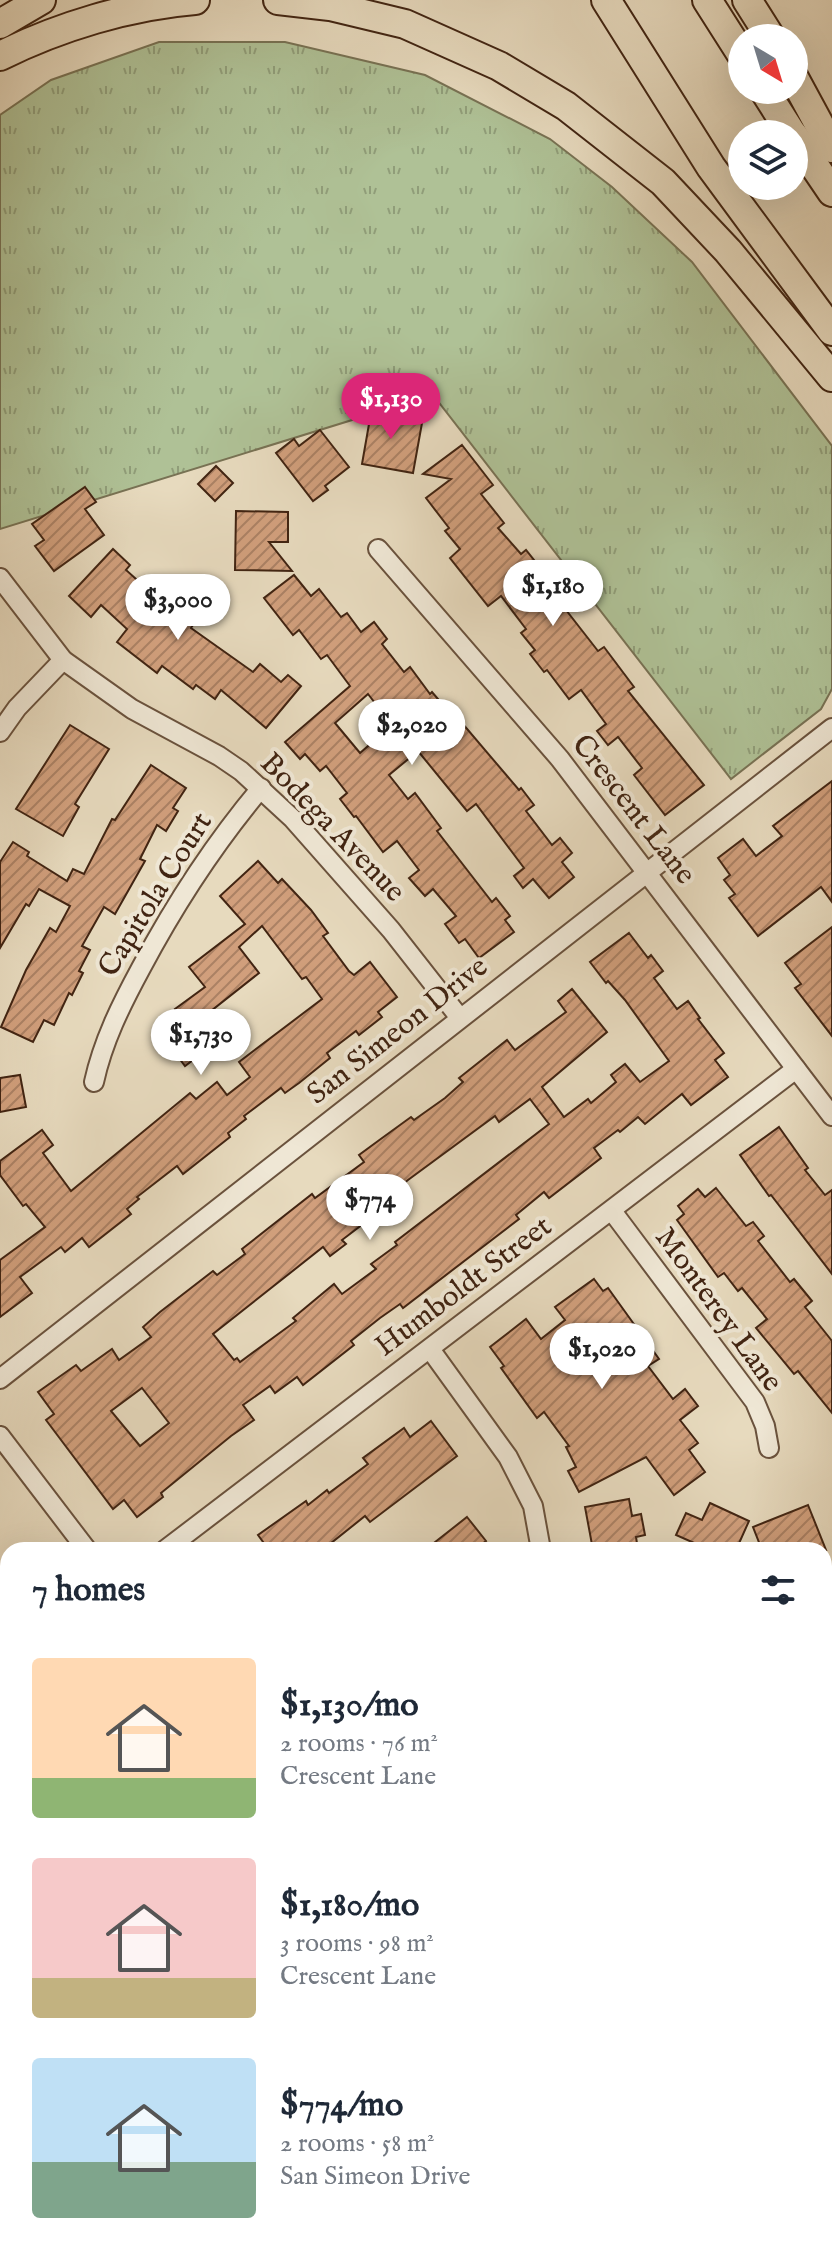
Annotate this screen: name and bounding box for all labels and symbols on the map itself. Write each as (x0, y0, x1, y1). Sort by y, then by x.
north arrow (728, 24, 808, 104)
pin: $1,130 (326, 373, 456, 441)
pin: $1,180 (488, 560, 618, 628)
pin: $3,000 (113, 574, 243, 642)
pin: $2,020 (347, 699, 477, 767)
street label: Crescent Lane (563, 727, 703, 893)
street label: Bodega Avenue (251, 745, 413, 911)
street label: Capitola Court (90, 806, 222, 984)
street label: San Simeon Drive (300, 948, 496, 1114)
pin: $1,730 (136, 1009, 266, 1077)
pin: $774 (323, 1174, 417, 1242)
street label: Humboldt Street (368, 1208, 560, 1366)
street label: Monterey Lane (646, 1220, 790, 1400)
pin: $1,020 (537, 1323, 667, 1391)

